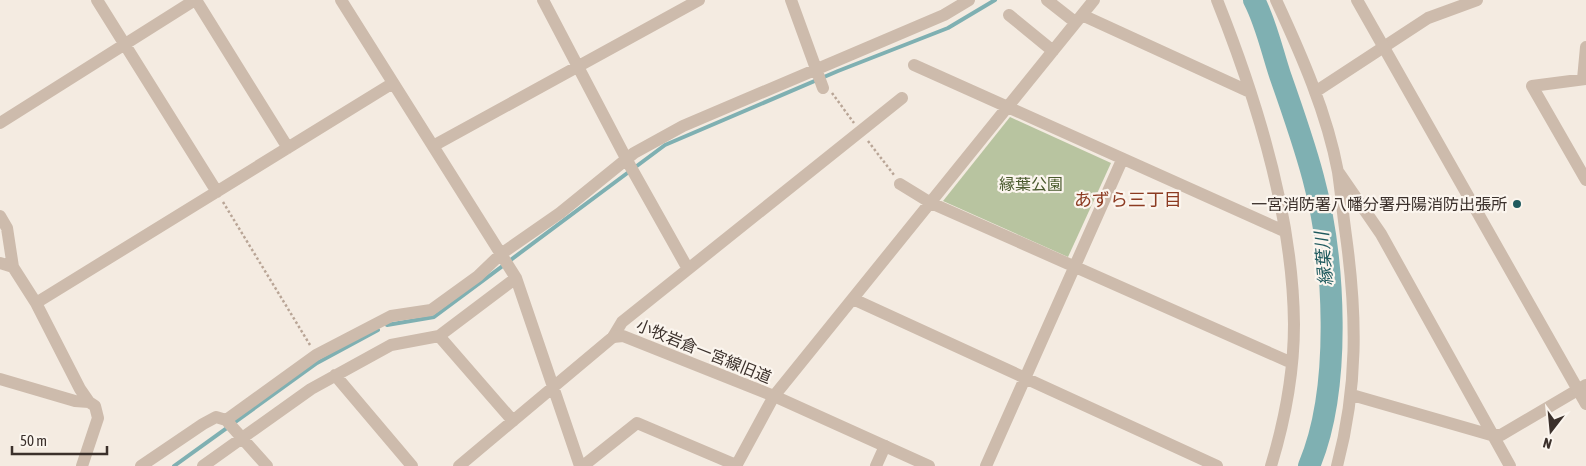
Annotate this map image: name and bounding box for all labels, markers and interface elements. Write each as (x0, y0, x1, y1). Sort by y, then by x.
park label: 縁葉公園 (999, 175, 1063, 193)
district label: あずら三丁目 (1074, 189, 1182, 210)
place label: 一宮消防署八幡分署丹陽消防出張所 (1251, 195, 1507, 213)
marker: 一宮消防署八幡分署丹陽消防出張所 (1511, 198, 1523, 210)
water label: 縁葉川 (1311, 229, 1336, 287)
street label: 小牧岩倉一宮線旧道 (634, 316, 774, 386)
north arrow (1526, 406, 1576, 456)
scale bar (12, 424, 108, 456)
text: 50 m (20, 432, 47, 449)
text: N (1541, 435, 1554, 452)

